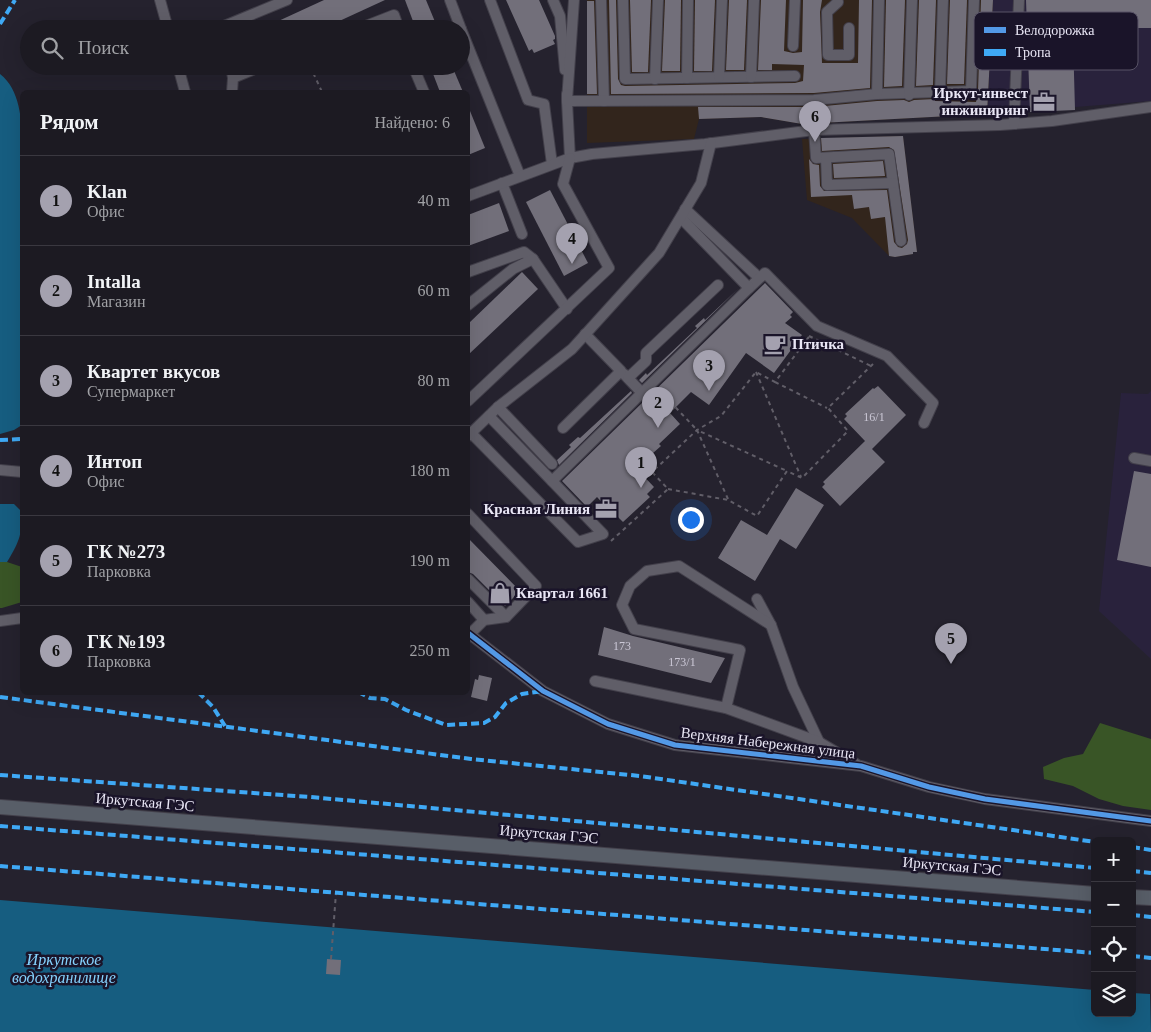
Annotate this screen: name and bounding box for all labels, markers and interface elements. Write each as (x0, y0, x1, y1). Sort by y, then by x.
legend (974, 12, 1138, 70)
search box (20, 20, 470, 75)
text: Велодорожка (1015, 23, 1095, 38)
icon: search (38, 34, 66, 62)
text: Поиск (78, 37, 129, 58)
text: Тропа (1015, 45, 1052, 60)
place label: Иркут-инвест инжиниринг (933, 85, 1029, 118)
office icon: Иркут-инвест инжиниринг (1031, 89, 1057, 115)
pin: 6 (799, 101, 831, 142)
text: Рядом (40, 110, 99, 134)
text: Найдено: 6 (375, 114, 450, 131)
text: Klan (87, 181, 127, 202)
text: 1 (52, 192, 60, 209)
text: 40 m (418, 192, 450, 209)
text: Офис (87, 203, 125, 220)
pin: 4 (556, 223, 588, 264)
text: Intalla (87, 271, 141, 292)
text: 2 (52, 282, 60, 299)
text: 60 m (418, 282, 450, 299)
text: Магазин (87, 293, 145, 310)
cafe icon: Птичка (762, 331, 788, 357)
place label: Птичка (792, 336, 845, 352)
pin: 3 (693, 350, 725, 391)
text: Квартет вкусов (87, 361, 220, 382)
text: 3 (52, 372, 60, 389)
text: 80 m (418, 372, 450, 389)
text: Супермаркет (87, 383, 175, 400)
pin: 2 (642, 387, 674, 428)
house number: 16/1 (863, 410, 885, 424)
pin: 1 (625, 447, 657, 488)
text: Интоп (87, 451, 142, 472)
text: 4 (52, 462, 60, 479)
text: 180 m (410, 462, 450, 479)
text: Офис (87, 473, 125, 490)
office icon: Красная Линия (593, 496, 619, 522)
place label: Красная Линия (483, 501, 590, 517)
your location (678, 507, 704, 533)
text: ГК №273 (87, 541, 165, 562)
text: 5 (52, 552, 60, 569)
text: 190 m (410, 552, 450, 569)
text: Парковка (87, 563, 151, 580)
shop icon: Квартал 1661 (487, 580, 513, 606)
place label: Квартал 1661 (516, 585, 608, 601)
pin: 5 (935, 623, 967, 664)
text: ГК №193 (87, 631, 165, 652)
house number: 173 (613, 639, 631, 653)
text: 6 (52, 642, 60, 659)
text: 250 m (410, 642, 450, 659)
text: Парковка (87, 653, 151, 670)
house number: 173/1 (668, 655, 696, 669)
street label: Верхняя Набережная улица (680, 724, 857, 762)
street label: Иркутская ГЭС (95, 790, 195, 814)
street label: Иркутская ГЭС (499, 822, 599, 846)
map controls (1091, 837, 1136, 1017)
button: + (1091, 837, 1136, 882)
street label: Иркутская ГЭС (902, 854, 1002, 878)
button: − (1091, 882, 1136, 927)
button: locate (1091, 927, 1136, 972)
water label: Иркутское водохранилище (12, 951, 116, 987)
button: layers (1091, 972, 1136, 1017)

